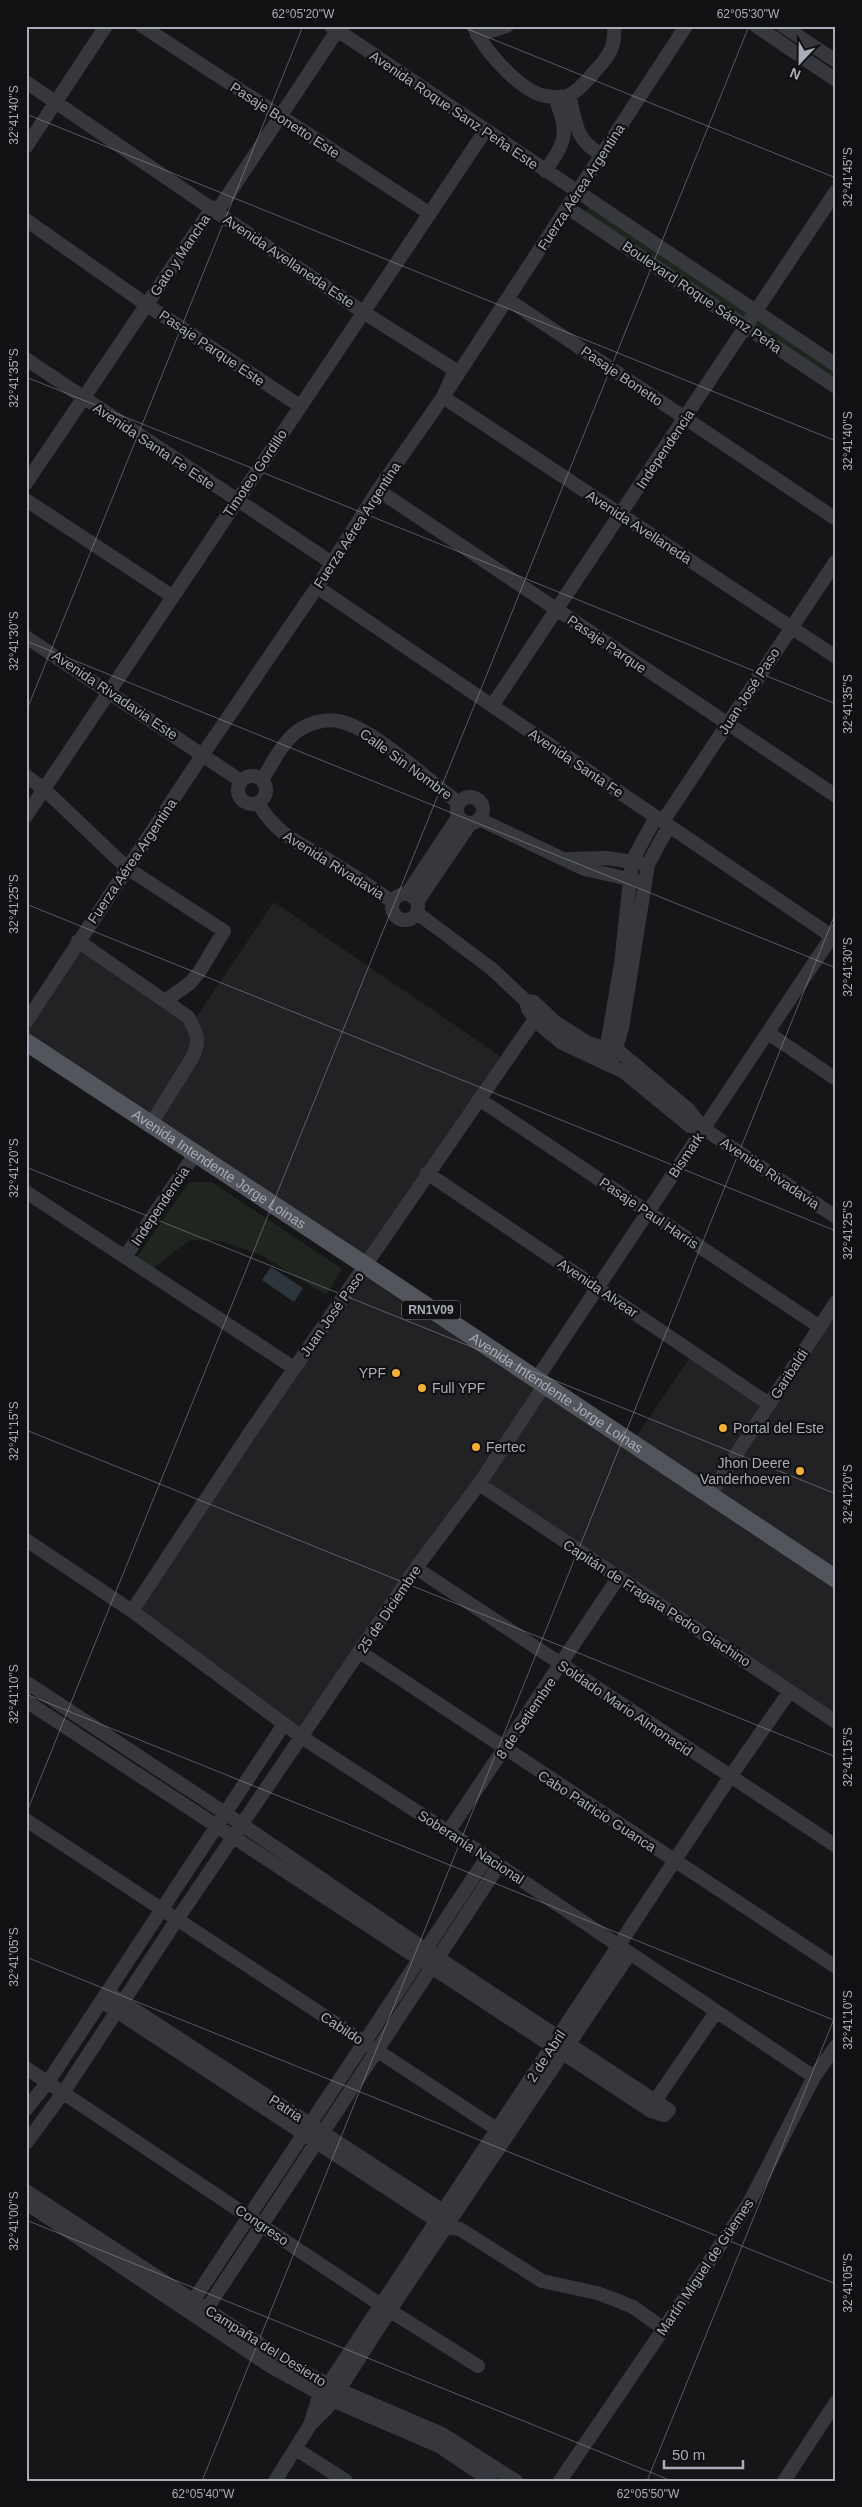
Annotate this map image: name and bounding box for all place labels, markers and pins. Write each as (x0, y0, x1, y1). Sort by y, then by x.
place label: YPF (359, 1365, 386, 1381)
marker: YPF (390, 1367, 402, 1379)
place label: Full YPF (432, 1380, 485, 1396)
marker: Full YPF (416, 1382, 428, 1394)
place label: Portal del Este (733, 1420, 824, 1436)
marker: Portal del Este (717, 1422, 729, 1434)
place label: Fertec (486, 1439, 526, 1455)
marker: Fertec (470, 1441, 482, 1453)
place label: Jhon Deere Vanderhoeven (700, 1455, 790, 1487)
marker: Jhon Deere Vanderhoeven (794, 1465, 806, 1477)

